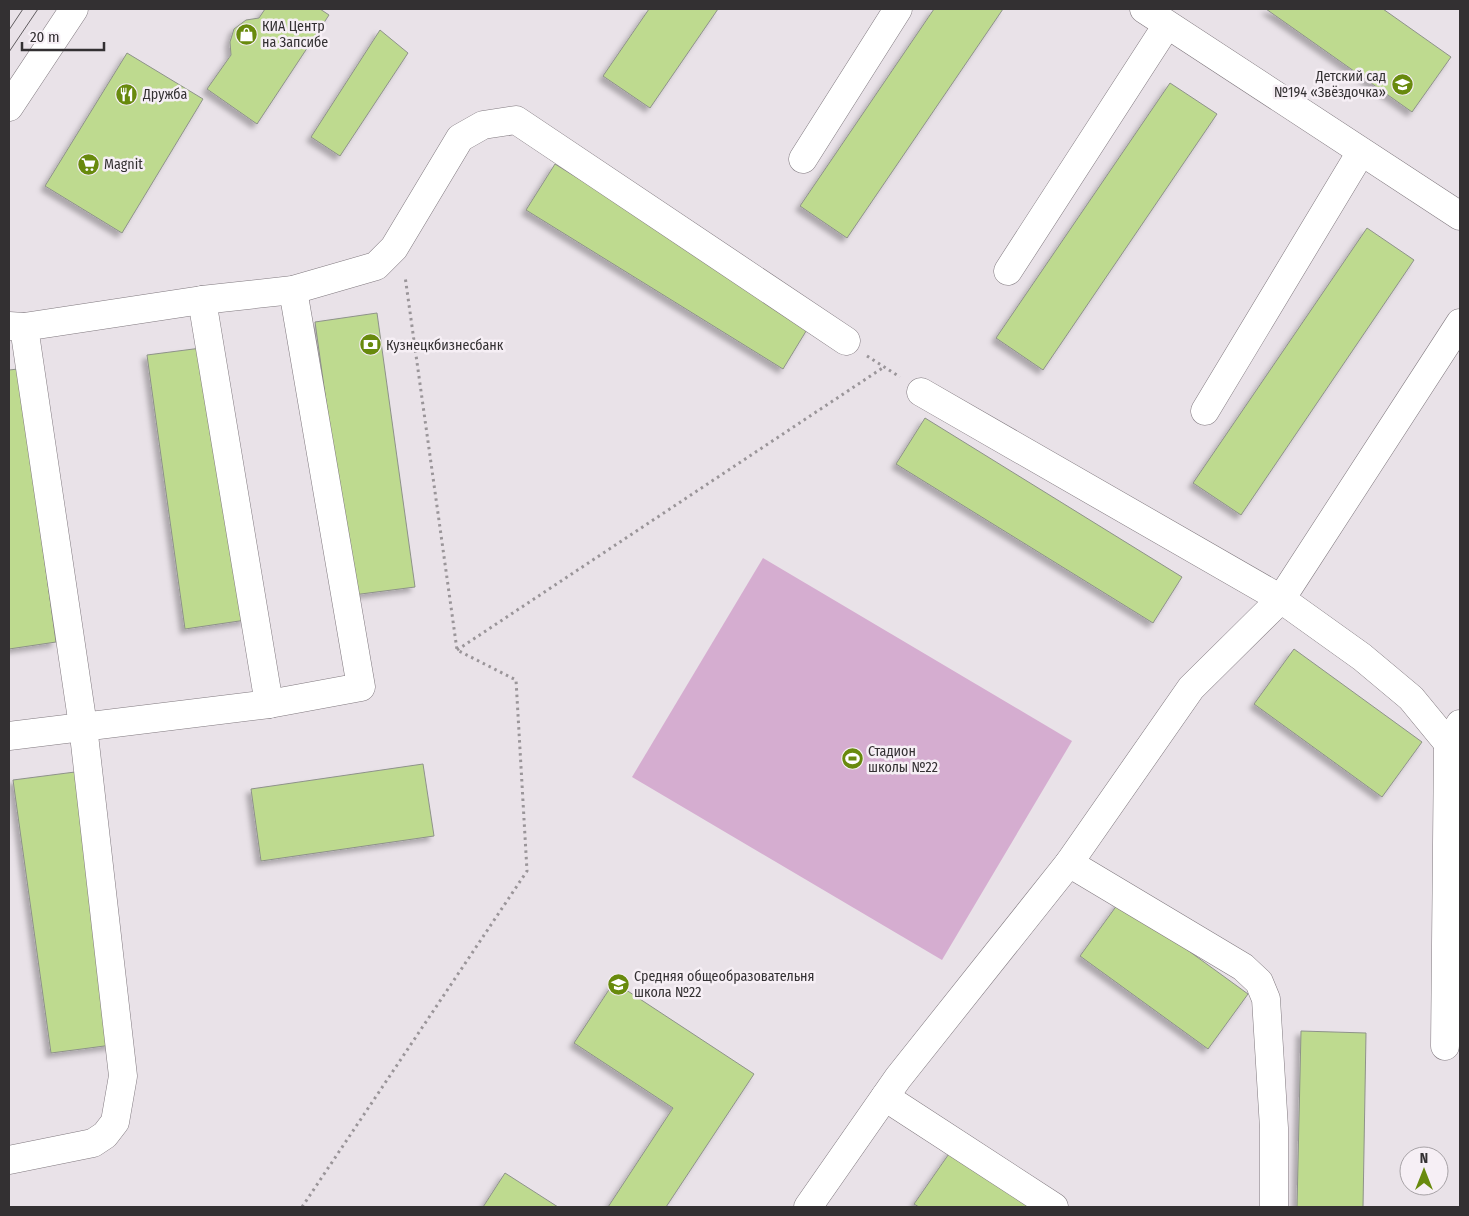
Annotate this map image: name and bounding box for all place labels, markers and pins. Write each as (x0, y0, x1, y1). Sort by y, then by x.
place label: КИА Центр на Запсибе (262, 18, 328, 51)
shop icon: КИА Центр на Запсибе (234, 22, 258, 46)
place label: Детский сад №194 «Звёздочка» (1274, 68, 1386, 101)
school or university icon: Детский сад №194 «Звёздочка» (1390, 72, 1414, 96)
restaurant icon: Дружба (115, 82, 139, 106)
place label: Дружба (142, 86, 187, 103)
supermarket icon: Magnit (76, 152, 100, 176)
place label: Magnit (104, 156, 143, 173)
bank icon: Кузнецкбизнесбанк (358, 333, 382, 357)
place label: Кузнецкбизнесбанк (386, 337, 504, 354)
place label: Стадион школы №22 (868, 743, 938, 776)
sports icon: Стадион школы №22 (840, 747, 864, 771)
place label: Средняя общеобразовательня школа №22 (634, 968, 815, 1001)
school or university icon: Средняя общеобразовательня школа №22 (606, 972, 630, 996)

